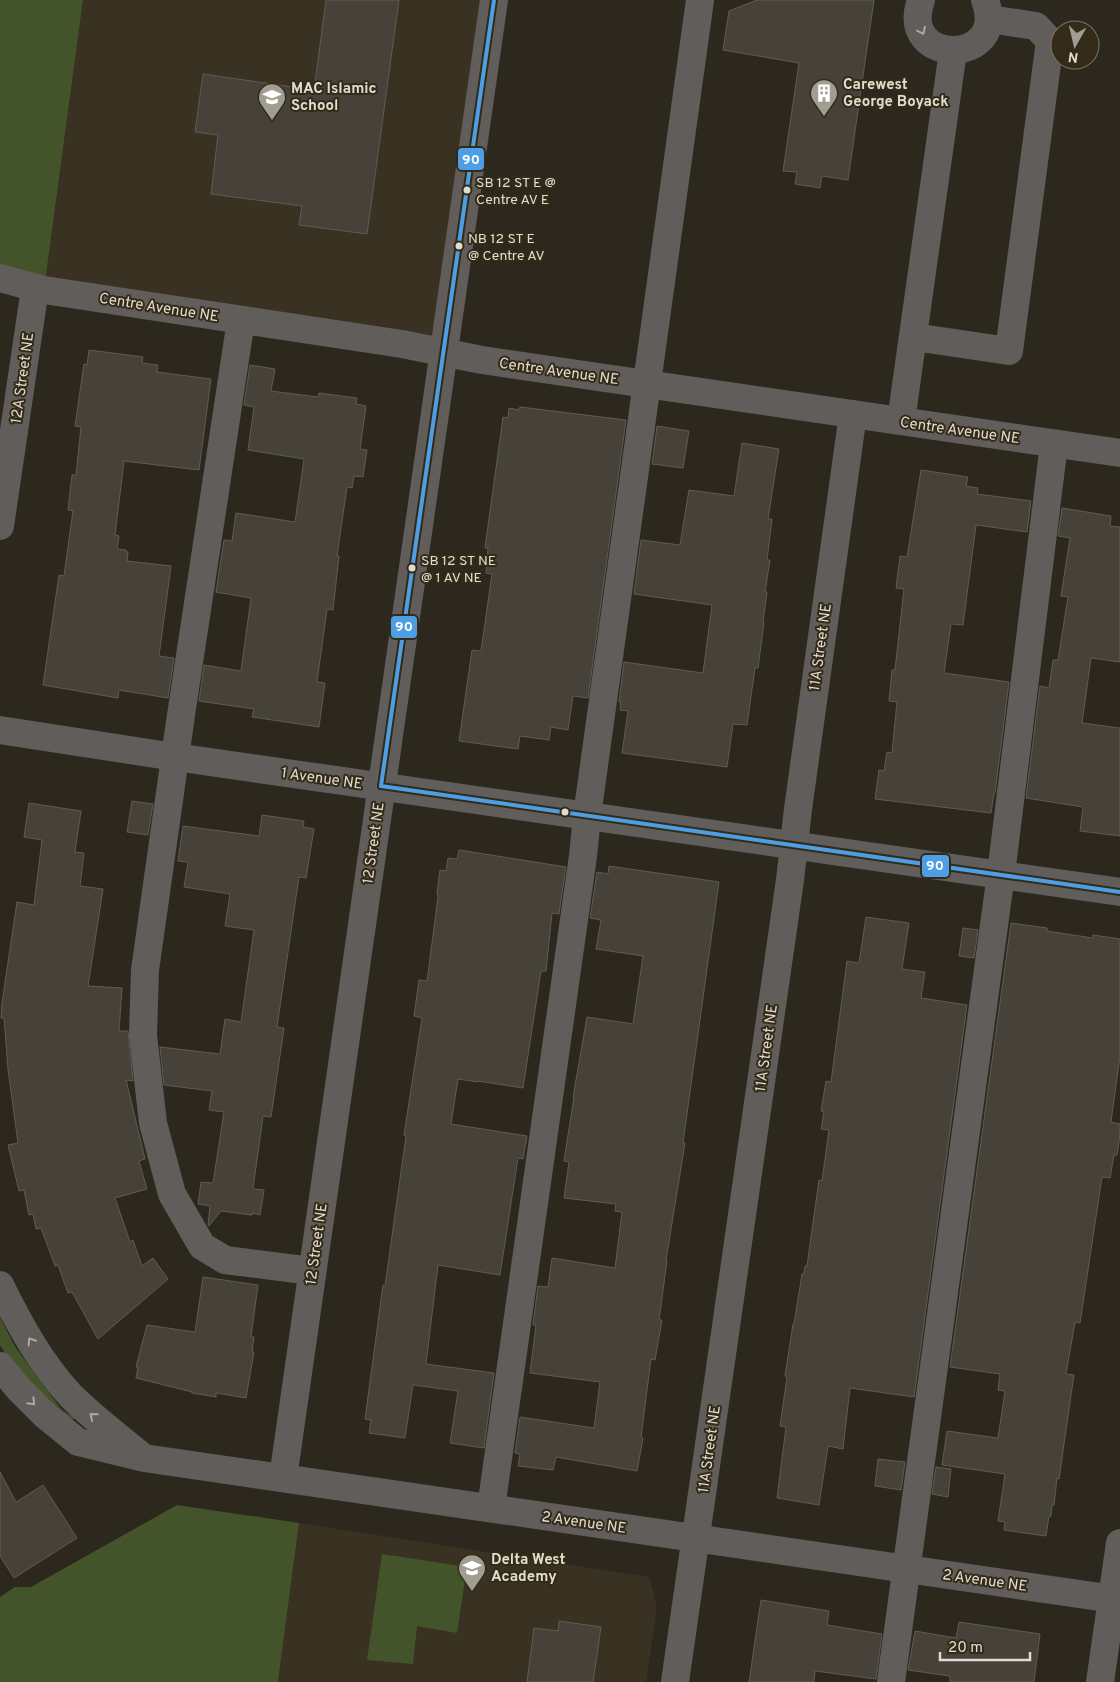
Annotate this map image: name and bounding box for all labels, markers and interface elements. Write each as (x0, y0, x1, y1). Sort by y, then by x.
north arrow (1050, 20, 1100, 70)
one-way arrow (916, 25, 926, 34)
text: N (1067, 47, 1080, 66)
place label: Carewest George Boyack (843, 76, 949, 112)
building icon: Carewest George Boyack (809, 78, 839, 117)
place label: MAC Islamic School (291, 80, 377, 116)
school or university icon: MAC Islamic School (257, 82, 287, 121)
line badge: 90 (457, 147, 485, 171)
text: 90 (462, 152, 480, 169)
place label: SB 12 ST E @ Centre AV E (476, 175, 556, 209)
marker: SB 12 ST E @ Centre AV E (462, 185, 472, 195)
place label: NB 12 ST E @ Centre AV (468, 231, 545, 265)
marker: NB 12 ST E @ Centre AV (454, 241, 464, 251)
street label: Centre Avenue NE (98, 290, 220, 327)
street label: 12A Street NE (8, 331, 39, 425)
street label: Centre Avenue NE (498, 355, 620, 390)
street label: Centre Avenue NE (899, 414, 1021, 449)
place label: SB 12 ST NE @ 1 AV NE (421, 553, 496, 587)
marker: SB 12 ST NE @ 1 AV NE (407, 563, 417, 573)
street label: 11A Street NE (806, 602, 837, 692)
line badge: 90 (390, 615, 418, 639)
text: 90 (395, 619, 413, 636)
street label: 1 Avenue NE (280, 764, 364, 795)
street label: 12 Street NE (359, 801, 390, 885)
unlabelled marker (560, 807, 570, 817)
line badge: 90 (921, 854, 950, 878)
text: 90 (926, 858, 944, 875)
street label: 11A Street NE (752, 1003, 783, 1093)
street label: 12 Street NE (302, 1202, 333, 1286)
one-way arrow (27, 1337, 37, 1346)
one-way arrow (27, 1397, 36, 1406)
street label: 11A Street NE (695, 1404, 726, 1494)
one-way arrow (89, 1413, 98, 1422)
street label: 2 Avenue NE (540, 1508, 627, 1539)
place label: Delta West Academy (491, 1551, 566, 1587)
school or university icon: Delta West Academy (457, 1553, 487, 1592)
street label: 2 Avenue NE (941, 1566, 1028, 1597)
scale bar (940, 1630, 1030, 1662)
text: 20 m (948, 1639, 983, 1658)

